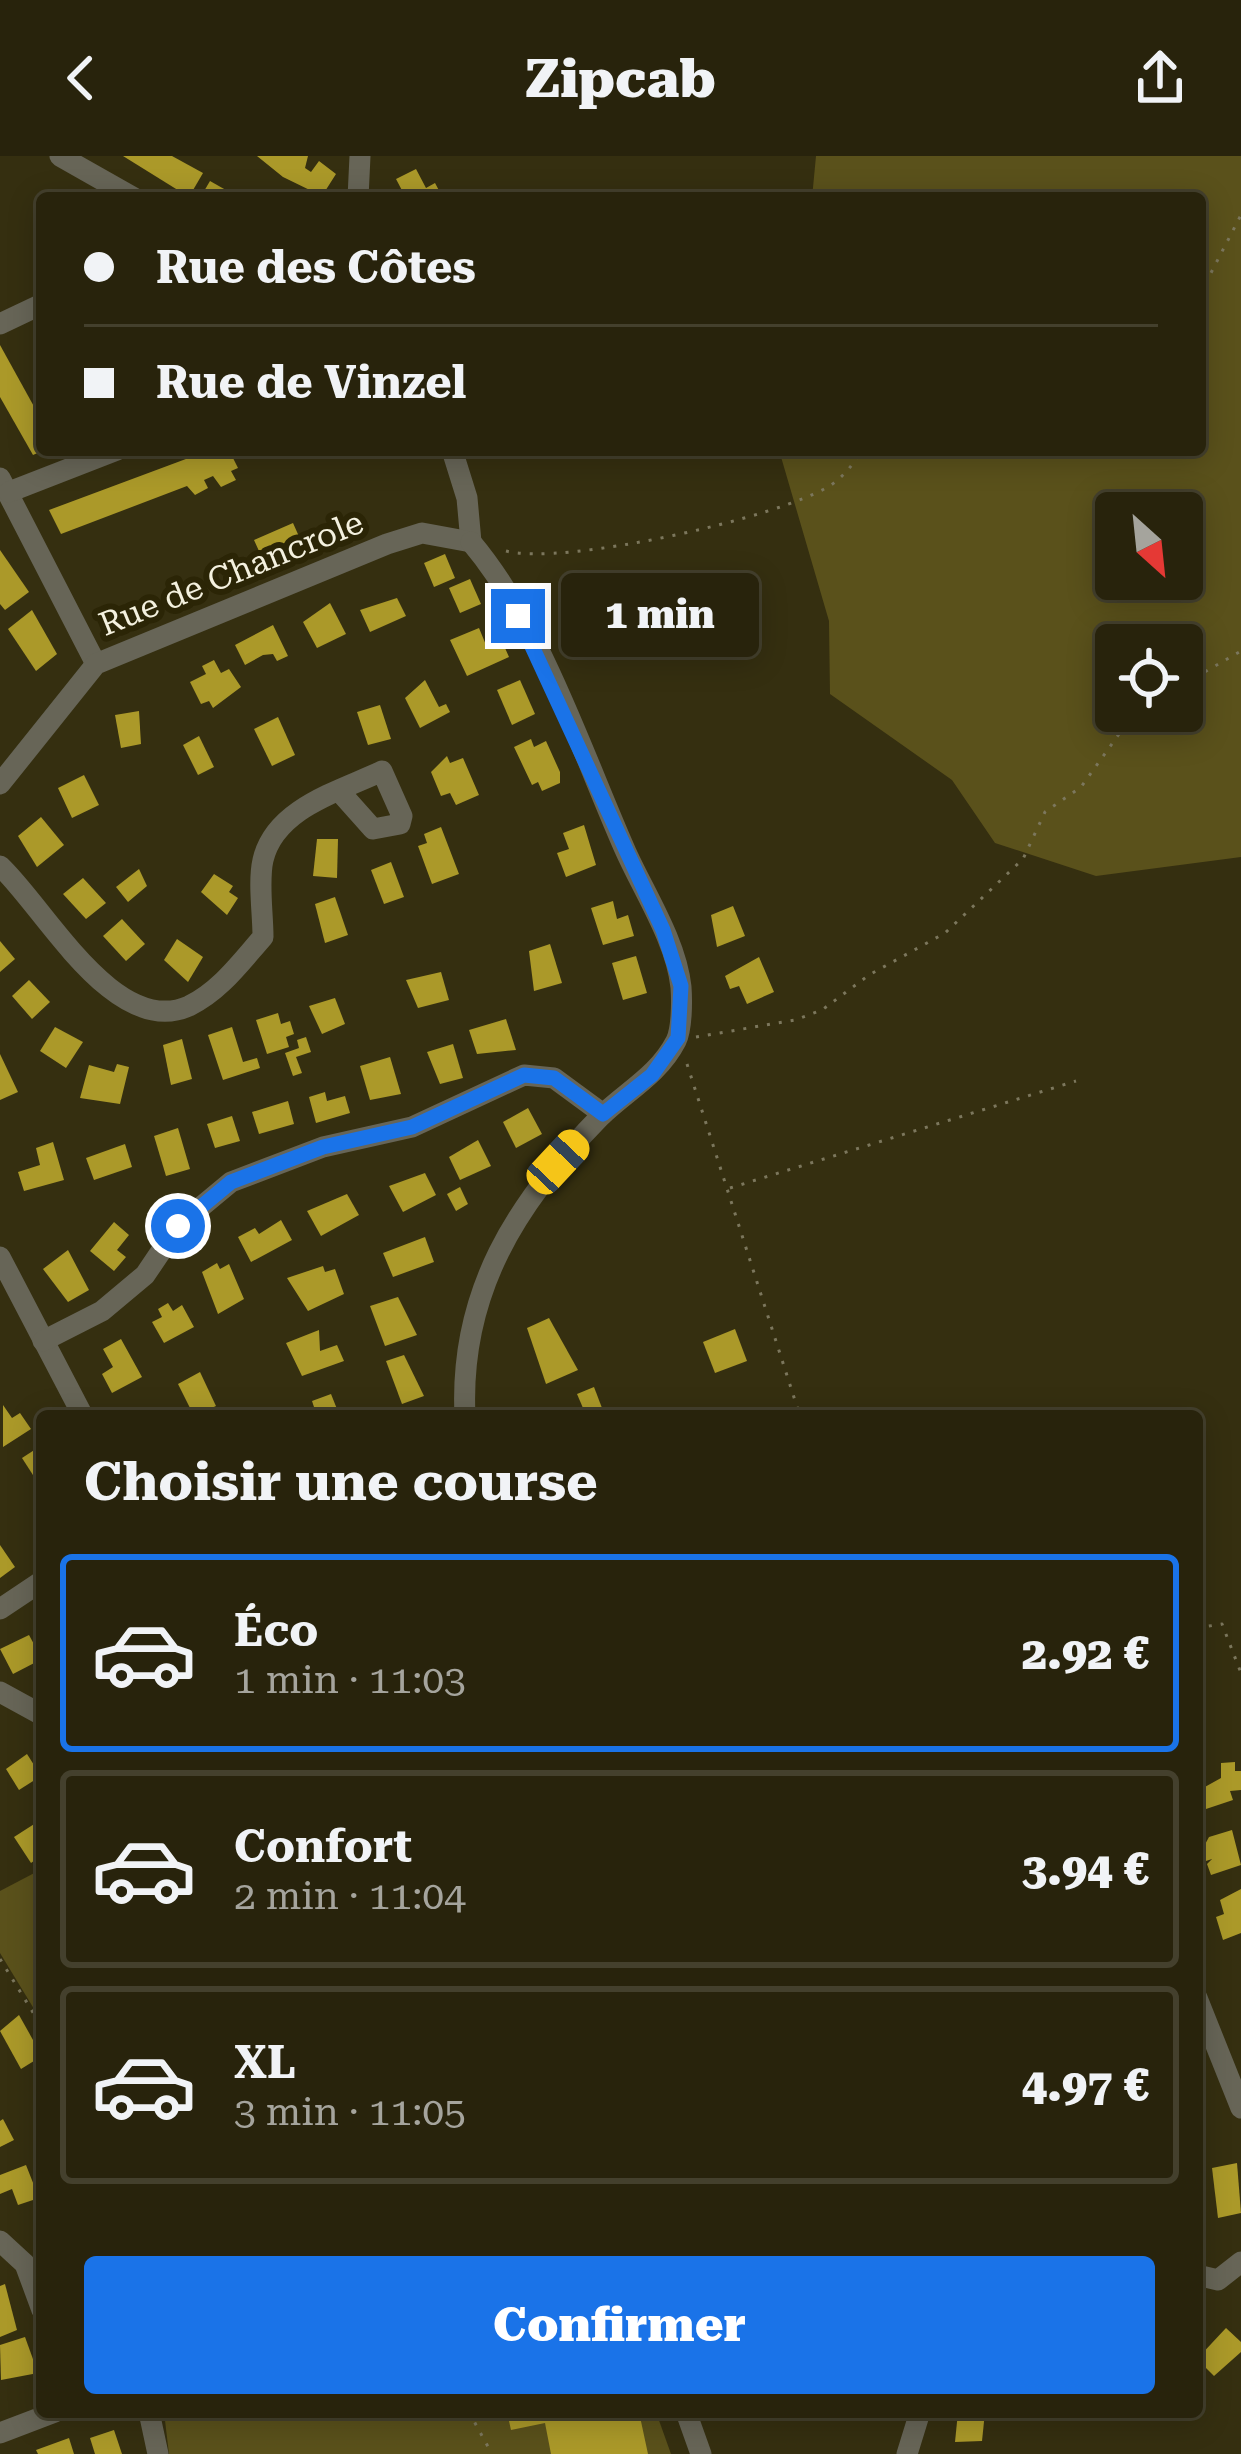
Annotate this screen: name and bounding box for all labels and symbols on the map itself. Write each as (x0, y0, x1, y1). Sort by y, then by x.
north arrow (1095, 492, 1203, 600)
street label: Rue de Chancrole (93, 502, 369, 644)
callout: 1 min (560, 574, 758, 658)
route end (491, 589, 545, 643)
car (520, 1123, 596, 1201)
route start (151, 1199, 205, 1253)

